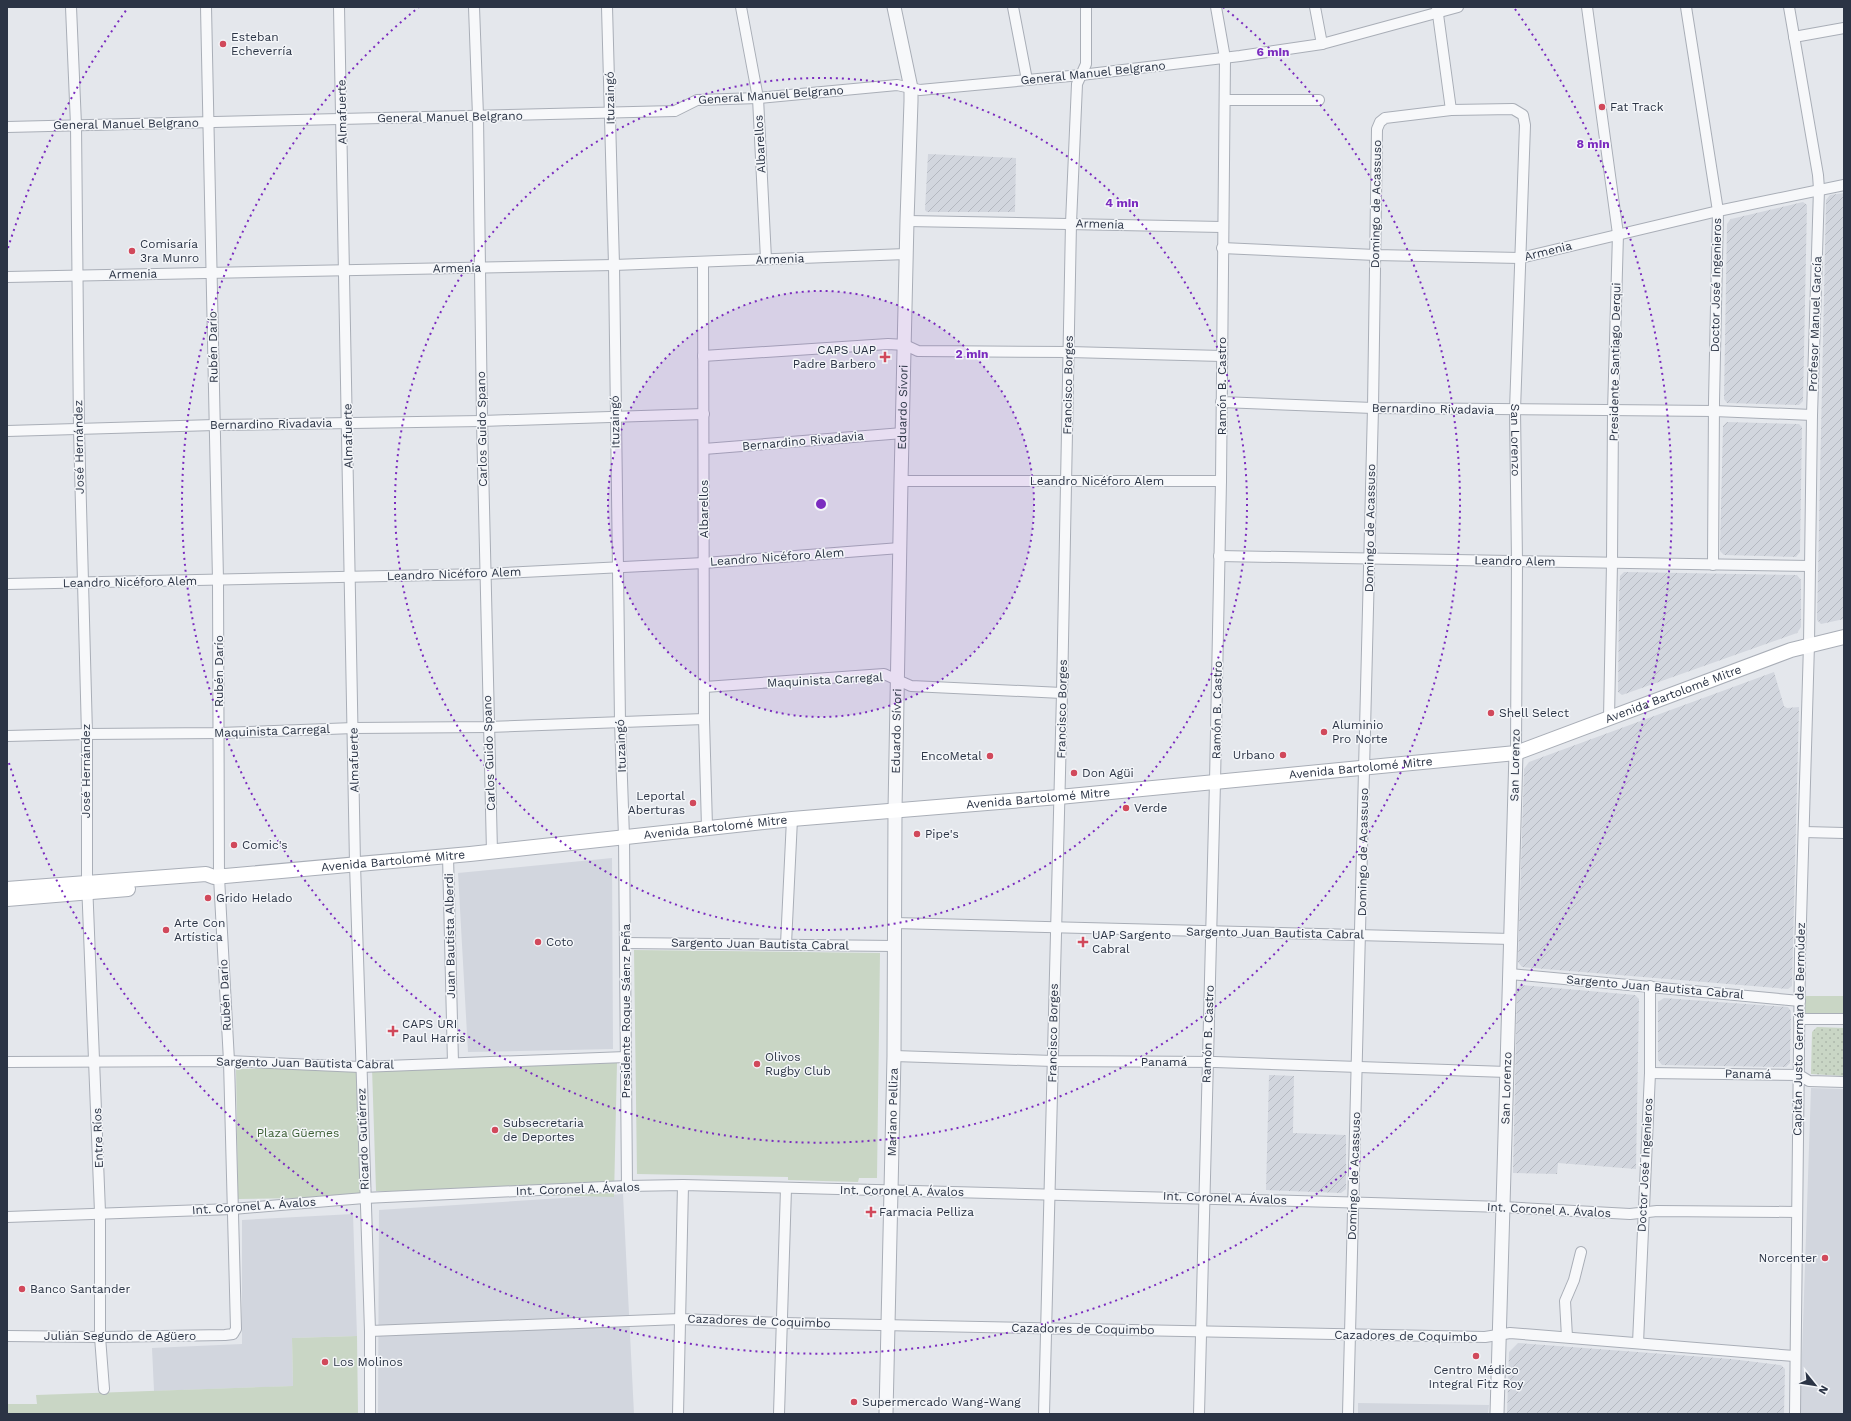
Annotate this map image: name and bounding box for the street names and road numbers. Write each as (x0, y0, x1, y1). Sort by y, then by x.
street label: General Manuel Belgrano (1020, 58, 1166, 88)
street label: Ituzaingó (603, 71, 617, 125)
street label: Almafuerte (334, 79, 350, 145)
street label: General Manuel Belgrano (698, 83, 844, 107)
street label: General Manuel Belgrano (377, 109, 523, 125)
street label: Albarellos (751, 114, 769, 174)
street label: General Manuel Belgrano (53, 116, 199, 132)
street label: Domingo de Acassuso (1368, 140, 1384, 268)
street label: Armenia (1075, 216, 1125, 232)
street label: Doctor José Ingenieros (1708, 218, 1724, 352)
street label: Armenia (1523, 238, 1573, 264)
street label: Armenia (755, 251, 805, 267)
street label: Profesor Manuel García (1806, 256, 1824, 392)
street label: Armenia (433, 261, 482, 275)
street label: Armenia (109, 267, 158, 281)
street label: Presidente Santiago Derqui (1607, 282, 1623, 442)
street label: Rubén Darío (205, 311, 221, 383)
street label: Francisco Borges (1060, 335, 1076, 435)
street label: Ramón B. Castro (1215, 337, 1229, 435)
street label: Eduardo Sívori (895, 364, 911, 450)
street label: Carlos Guido Spano (474, 371, 490, 487)
street label: Ituzaingó (608, 395, 622, 449)
street label: José Hernández (71, 400, 87, 494)
street label: Bernardino Rivadavia (1372, 401, 1494, 417)
street label: Almafuerte (340, 403, 356, 469)
street label: San Lorenzo (1508, 404, 1523, 477)
street label: Bernardino Rivadavia (210, 416, 332, 432)
street label: Bernardino Rivadavia (741, 429, 865, 453)
street label: Domingo de Acassuso (1362, 464, 1378, 592)
street label: Leandro Nicéforo Alem (1030, 474, 1164, 488)
street label: Albarellos (697, 480, 711, 538)
street label: Leandro Nicéforo Alem (709, 545, 845, 569)
street label: Leandro Alem (1474, 553, 1556, 569)
street label: Leandro Nicéforo Alem (387, 565, 521, 583)
street label: Leandro Nicéforo Alem (63, 574, 197, 590)
street label: Rubén Darío (212, 635, 226, 707)
street label: Francisco Borges (1054, 659, 1070, 759)
street label: Ramón B. Castro (1209, 661, 1225, 759)
street label: Avenida Bartolomé Mitre (1603, 662, 1743, 726)
street label: Maquinista Carregal (767, 670, 884, 690)
street label: Eduardo Sívori (889, 688, 904, 774)
street label: Carlos Guido Spano (480, 695, 498, 811)
street label: Ituzaingó (613, 719, 629, 773)
street label: Maquinista Carregal (214, 722, 331, 740)
street label: José Hernández (79, 724, 93, 818)
street label: Almafuerte (346, 727, 362, 793)
street label: San Lorenzo (1507, 729, 1523, 801)
street label: Avenida Bartolomé Mitre (1288, 754, 1433, 782)
street label: Avenida Bartolomé Mitre (966, 785, 1111, 812)
street label: Domingo de Acassuso (1355, 788, 1371, 916)
street label: Avenida Bartolomé Mitre (643, 813, 788, 842)
street label: Avenida Bartolomé Mitre (321, 847, 466, 874)
street label: Juan Bautista Alberdi (442, 873, 458, 999)
street label: Capitán Justo Germán de Bermúdez (1790, 922, 1808, 1136)
street label: Presidente Roque Sáenz Peña (619, 923, 633, 1098)
street label: Sargento Juan Bautista Cabral (1186, 924, 1364, 942)
street label: Sargento Juan Bautista Cabral (671, 935, 849, 953)
street label: Rubén Darío (216, 959, 234, 1031)
street label: Sargento Juan Bautista Cabral (1566, 972, 1745, 1002)
street label: Francisco Borges (1045, 983, 1061, 1083)
street label: Ramón B. Castro (1199, 985, 1217, 1083)
street label: San Lorenzo (1498, 1052, 1514, 1125)
street label: Sargento Juan Bautista Cabral (216, 1054, 394, 1072)
street label: Panamá (1141, 1055, 1187, 1069)
street label: Mariano Pelliza (885, 1067, 901, 1157)
street label: Panamá (1725, 1067, 1772, 1081)
street label: Ricardo Gutiérrez (354, 1088, 372, 1190)
street label: Doctor José Ingenieros (1634, 1097, 1656, 1233)
street label: Entre Ríos (90, 1108, 106, 1168)
street label: Domingo de Acassuso (1345, 1112, 1363, 1240)
street label: Int. Coronel A. Ávalos (516, 1180, 640, 1198)
street label: Int. Coronel A. Ávalos (840, 1183, 964, 1199)
street label: Int. Coronel A. Ávalos (1163, 1189, 1287, 1207)
street label: Int. Coronel A. Ávalos (192, 1195, 316, 1217)
street label: Int. Coronel A. Ávalos (1487, 1200, 1611, 1220)
street label: Cazadores de Coquimbo (687, 1312, 831, 1330)
street label: Cazadores de Coquimbo (1011, 1321, 1155, 1337)
street label: Cazadores de Coquimbo (1334, 1328, 1478, 1344)
street label: Julián Segundo de Agüero (44, 1329, 196, 1343)

